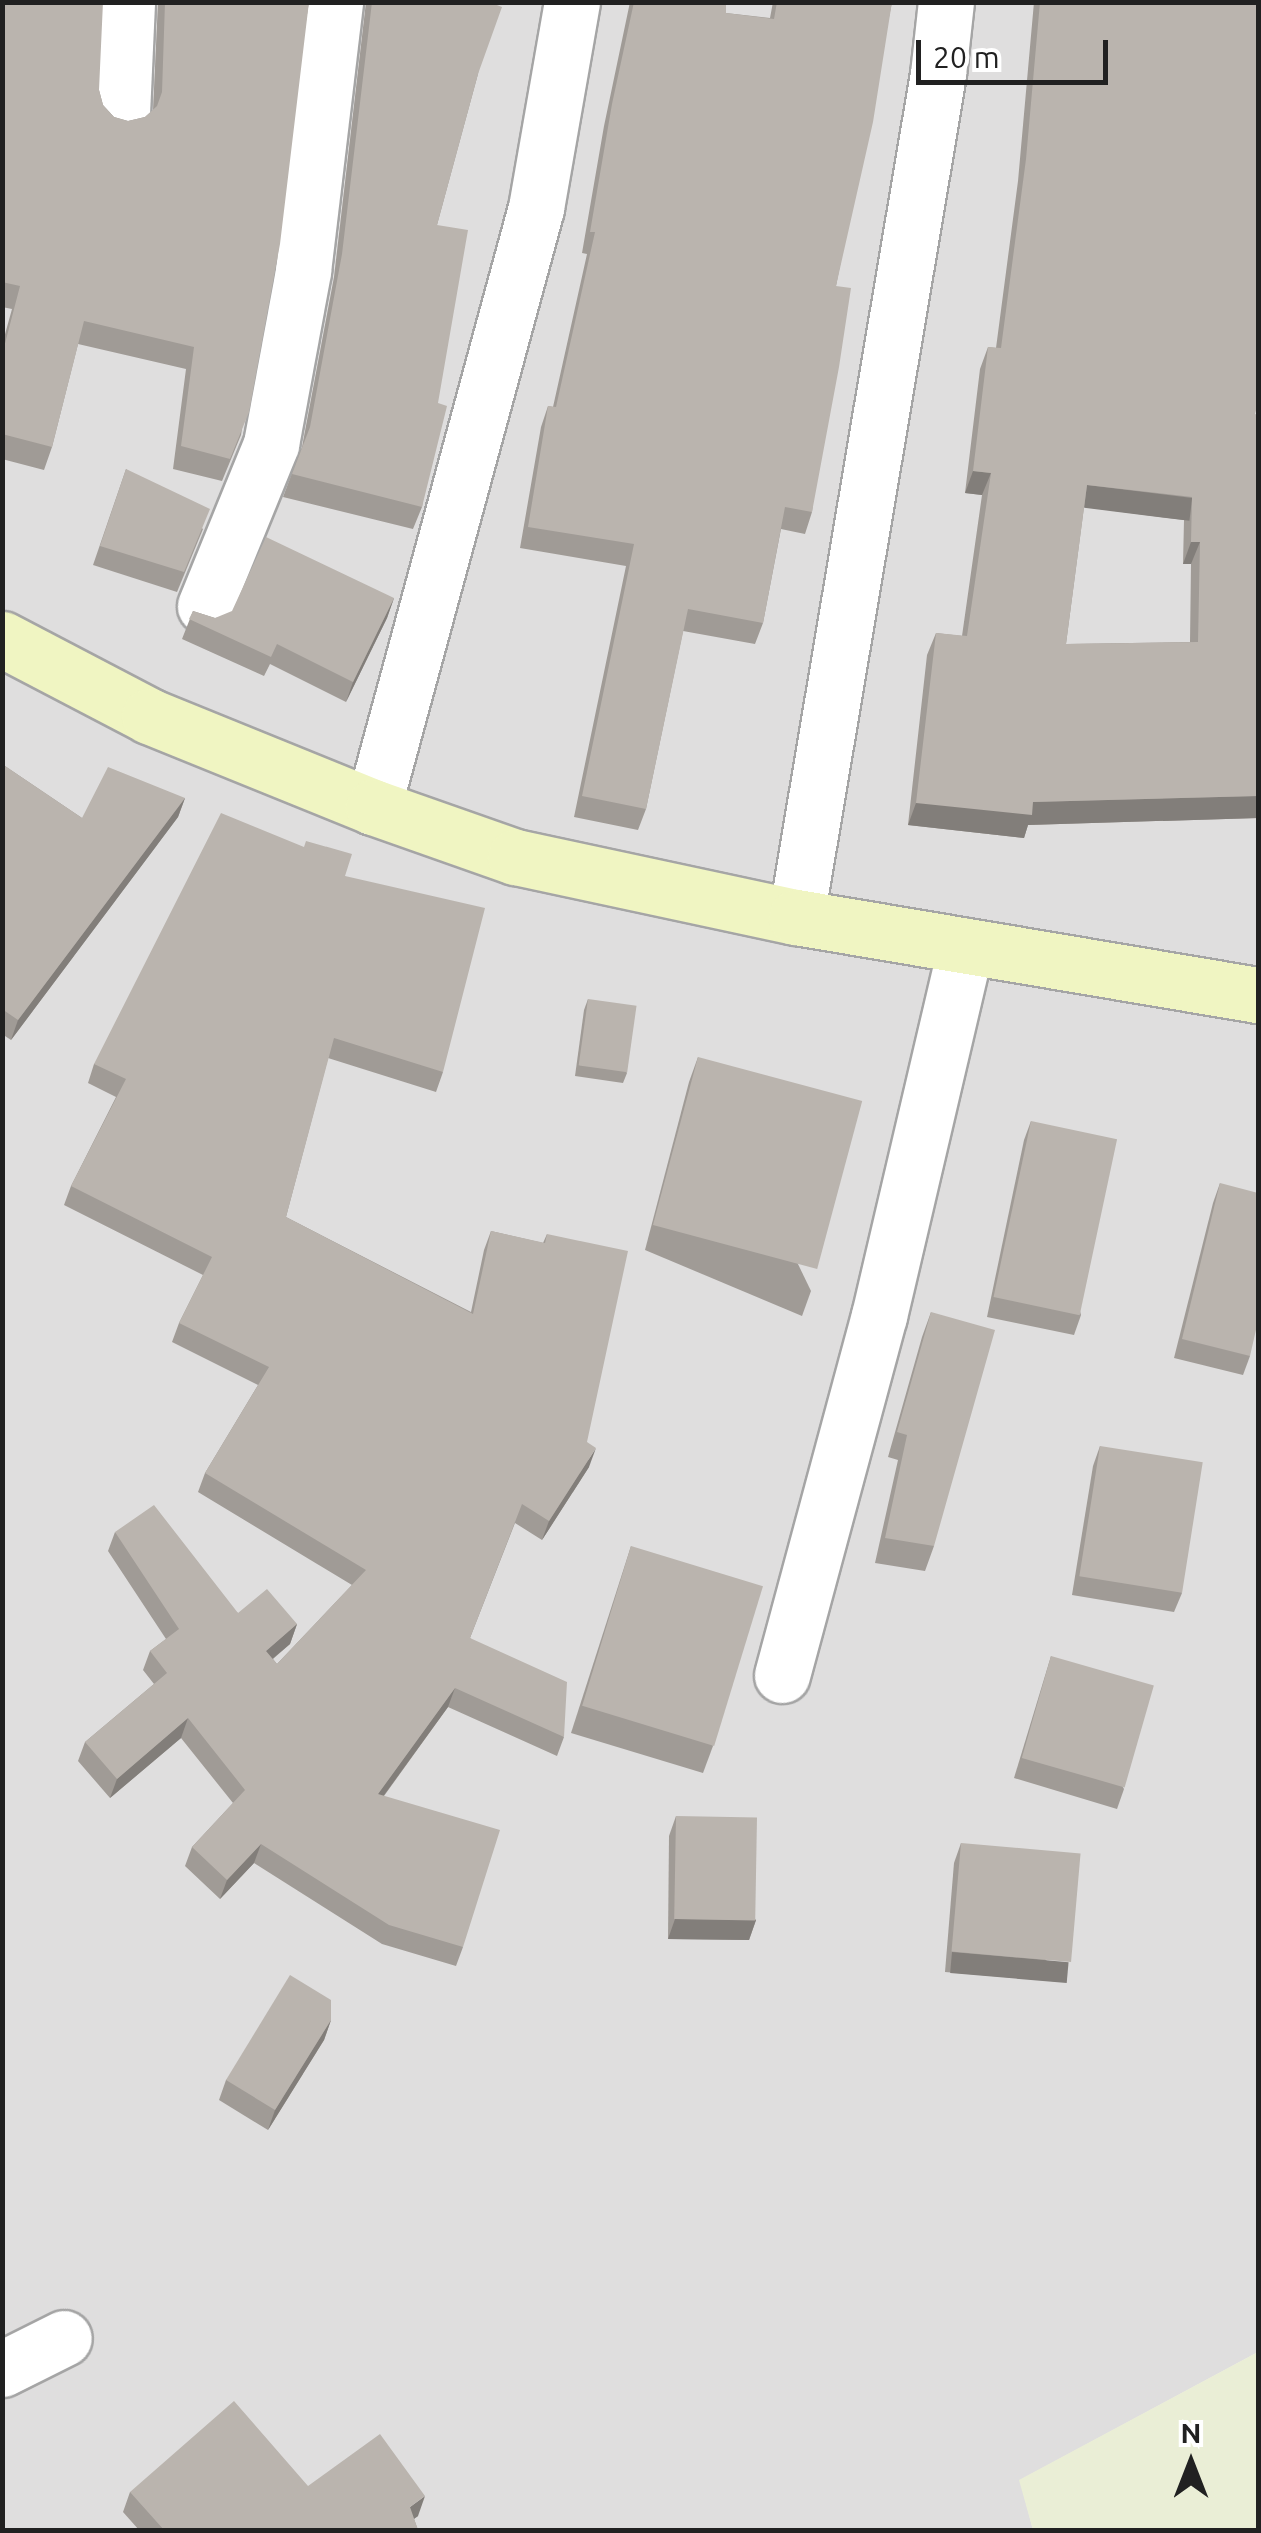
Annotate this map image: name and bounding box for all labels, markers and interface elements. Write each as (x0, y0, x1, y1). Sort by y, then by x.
scale bar (921, 20, 1114, 82)
text: 20 m (933, 40, 1000, 74)
north arrow (1141, 2413, 1241, 2513)
text: N (1181, 2417, 1201, 2448)

